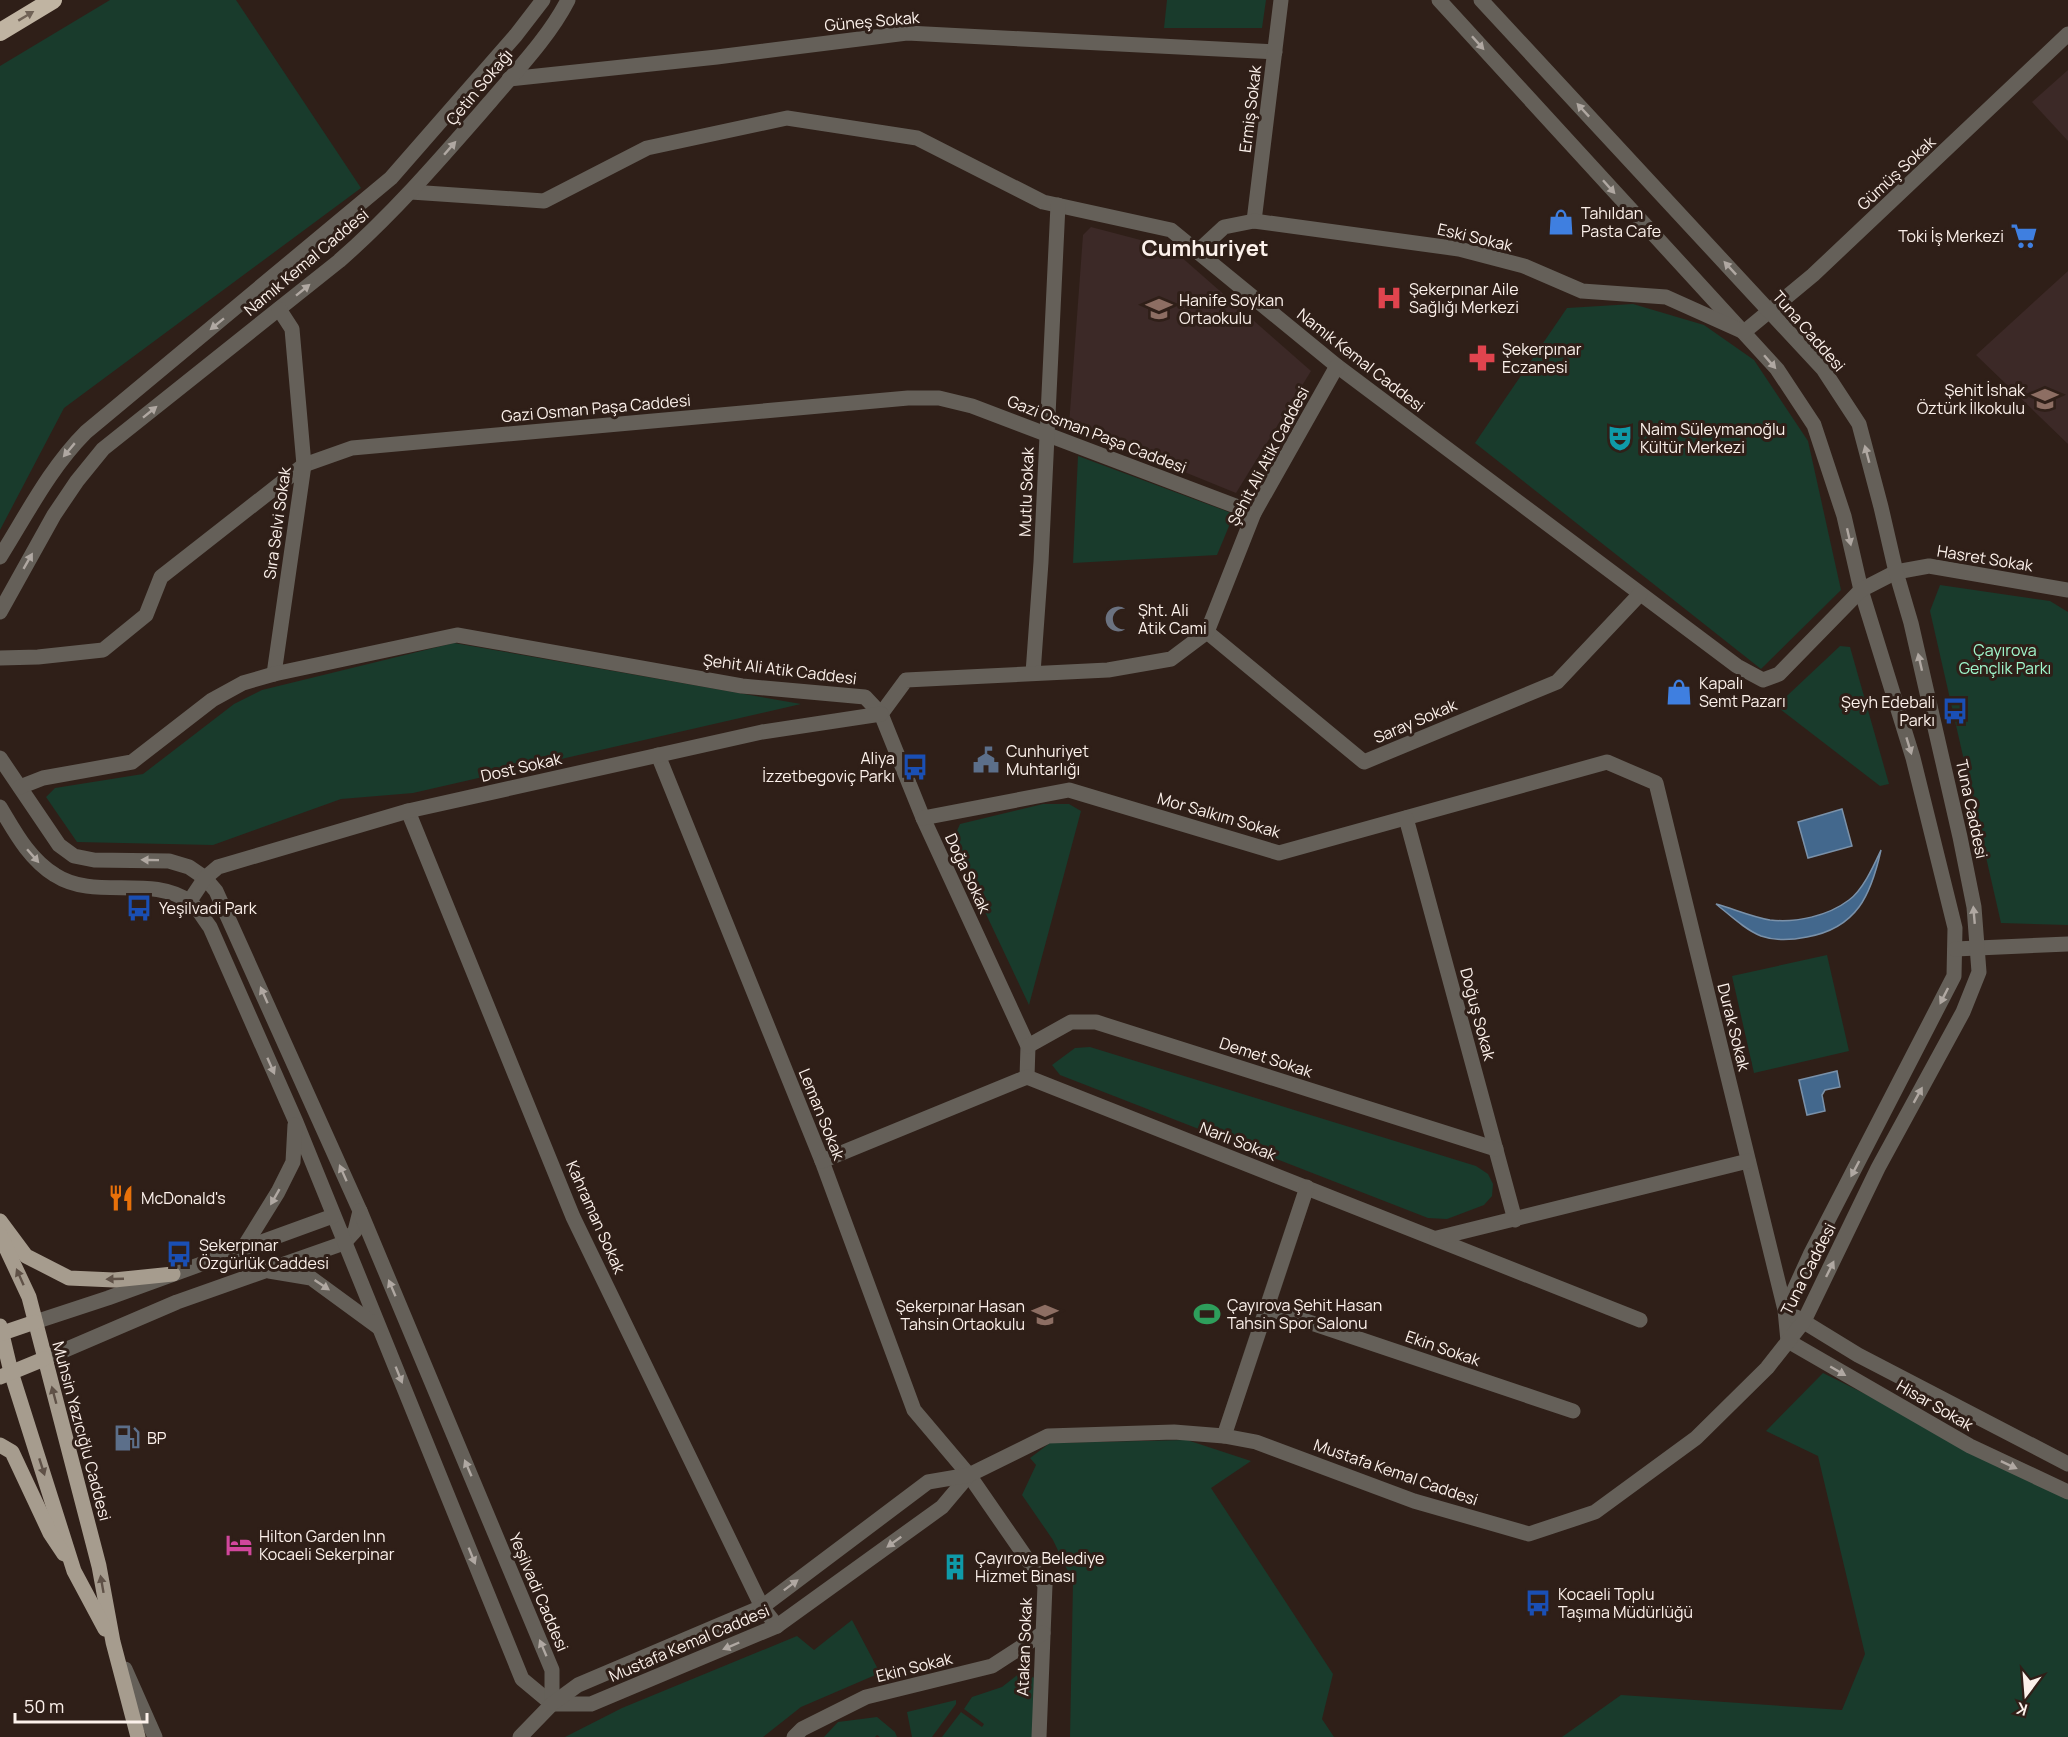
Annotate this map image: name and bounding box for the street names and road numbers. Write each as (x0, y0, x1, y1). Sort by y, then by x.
street label: Güneş Sokak (824, 6, 921, 36)
street label: Çetin Sokağı (441, 44, 517, 130)
street label: Ermiş Sokak (1234, 63, 1266, 154)
street label: Gümüş Sokak (1852, 130, 1941, 215)
street label: Namık Kemal Caddesi (239, 203, 373, 321)
street label: Eski Sokak (1435, 218, 1516, 257)
street label: Tuna Caddesi (1768, 286, 1850, 376)
street label: Namık Kemal Caddesi (1293, 303, 1429, 417)
street label: Şehit Ali Atik Caddesi (1222, 383, 1314, 529)
street label: Gazi Osman Paşa Caddesi (500, 389, 692, 427)
street label: Gazi Osman Paşa Caddesi (1004, 390, 1190, 478)
street label: Mutlu Sokak (1013, 446, 1039, 537)
street label: Sıra Selvi Sokak (258, 464, 296, 581)
street label: Hasret Sokak (1935, 540, 2036, 577)
street label: Şehit Ali Atik Caddesi (702, 649, 858, 689)
street label: Saray Sokak (1370, 693, 1461, 748)
street label: Dost Sokak (478, 747, 565, 787)
street label: Tuna Caddesi (1951, 757, 1993, 861)
street label: Mor Salkım Sokak (1155, 787, 1284, 843)
street label: Doğa Sokak (940, 829, 997, 918)
street label: Doğuş Sokak (1455, 965, 1501, 1064)
street label: Durak Sokak (1712, 981, 1756, 1074)
street label: Demet Sokak (1217, 1032, 1316, 1083)
street label: Leman Sokak (794, 1065, 851, 1164)
street label: Narlı Sokak (1197, 1116, 1280, 1166)
street label: Kahraman Sokak (561, 1157, 631, 1278)
street label: Tuna Caddesi (1775, 1219, 1841, 1319)
street label: Ekin Sokak (1403, 1325, 1484, 1371)
street label: Muhsin Yazıcığlu Caddesi (47, 1339, 117, 1523)
street label: Hisar Sokak (1893, 1374, 1978, 1436)
street label: Mustafa Kemal Caddesi (1311, 1434, 1481, 1510)
street label: Yeşilvadi Caddesi (504, 1529, 574, 1655)
street label: Atakan Sokak (1011, 1596, 1037, 1697)
street label: Mustafa Kemal Caddesi (605, 1599, 773, 1687)
street label: Ekin Sokak (874, 1647, 955, 1687)

